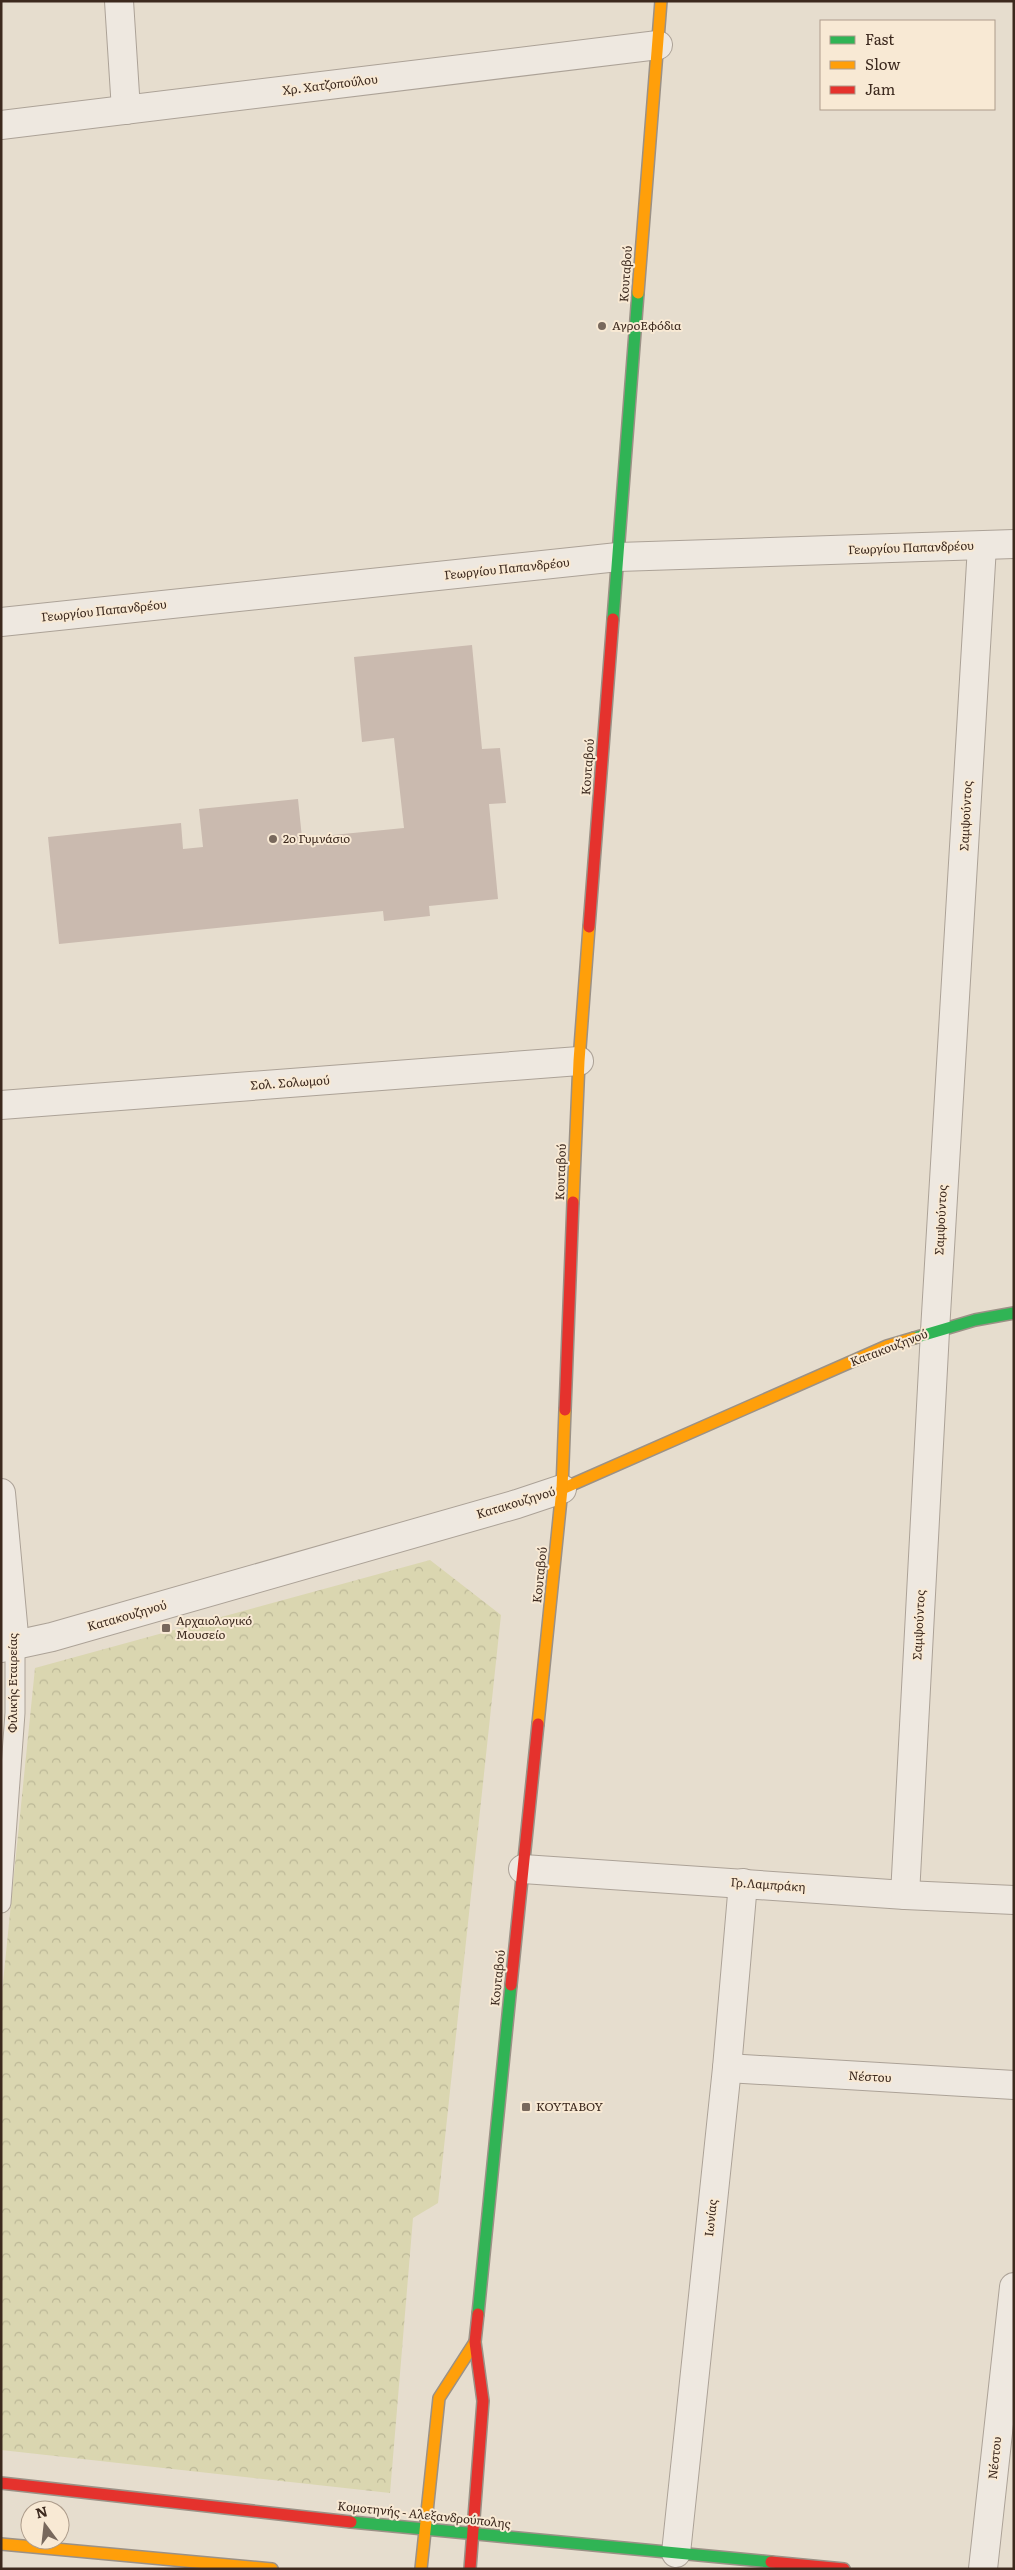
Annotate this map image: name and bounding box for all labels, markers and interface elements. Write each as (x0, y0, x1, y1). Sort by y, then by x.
legend (820, 20, 995, 110)
text: Fast (865, 27, 894, 50)
text: Slow (865, 52, 900, 75)
street label: Χρ. Χατζοπούλου (281, 69, 379, 99)
text: Jam (865, 77, 896, 100)
street label: Κουταβού (614, 245, 636, 303)
place label: ΑγροΕφόδια (612, 316, 682, 334)
marker: ΑγροΕφόδια (596, 320, 608, 332)
street label: Γεωργίου Παπανδρέου (848, 536, 974, 558)
street label: Γεωργίου Παπανδρέου (443, 552, 570, 584)
street label: Γεωργίου Παπανδρέου (40, 594, 167, 626)
street label: Κουταβού (576, 738, 598, 796)
street label: Σαμψούντος (954, 780, 976, 852)
place label: 2ο Γυμνάσιο (283, 829, 350, 847)
marker: 2ο Γυμνάσιο (267, 833, 279, 845)
street label: Σολ. Σολωμού (250, 1070, 330, 1094)
street label: Κουταβού (550, 1143, 570, 1201)
street label: Σαμψούντος (929, 1184, 951, 1256)
street label: Κατακουζηνού (847, 1324, 930, 1370)
street label: Κατακουζηνού (474, 1481, 557, 1523)
street label: Κουταβού (527, 1546, 551, 1604)
street label: Σαμψούντος (907, 1589, 929, 1661)
street label: Κατακουζηνού (85, 1595, 169, 1635)
place label: Αρχαιολογικό Μουσείο (176, 1611, 252, 1643)
marker: Αρχαιολογικό Μουσείο (160, 1622, 172, 1634)
street label: Φιλικής Εταιρείας (3, 1633, 21, 1733)
street label: Γρ.Λαμπράκη (730, 1872, 806, 1896)
street label: Κουταβού (485, 1949, 509, 2007)
street label: Νέστου (848, 2066, 892, 2086)
place label: ΚΟΥΤΑΒΟΥ (536, 2097, 604, 2115)
marker: ΚΟΥΤΑΒΟΥ (520, 2101, 532, 2113)
street label: Ιωνίας (699, 2198, 721, 2237)
street label: Νέστου (983, 2436, 1005, 2480)
street label: Κομοτηνής - Αλεξανδρούπολης (337, 2496, 512, 2532)
north arrow (20, 2500, 70, 2550)
text: N (33, 2500, 50, 2523)

